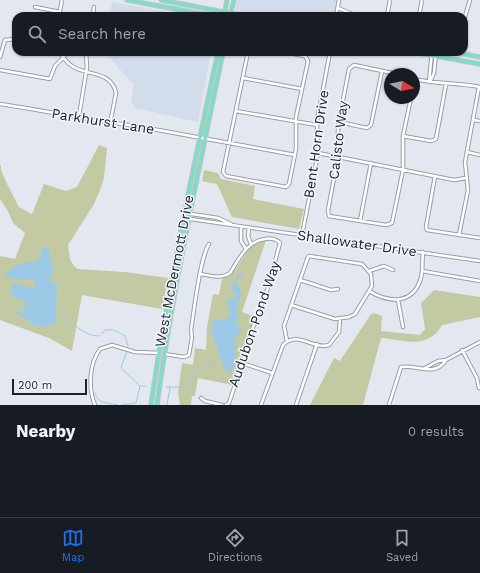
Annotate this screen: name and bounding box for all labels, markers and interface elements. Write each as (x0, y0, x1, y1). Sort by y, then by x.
search box (12, 12, 468, 56)
icon: search (26, 23, 48, 45)
text: Search here (58, 25, 146, 43)
north arrow (384, 68, 420, 104)
street label: Bent Horn Drive (300, 89, 332, 199)
street label: Calisto Way (325, 99, 351, 180)
street label: Parkhurst Lane (50, 105, 156, 137)
street label: West McDermott Drive (151, 194, 197, 348)
street label: Shallowater Drive (296, 227, 418, 259)
street label: Audubon Pond Way (225, 258, 283, 389)
scale bar (12, 377, 87, 396)
text: 200 m (18, 379, 52, 392)
text: Nearby (16, 421, 75, 441)
text: 0 results (408, 424, 464, 439)
tab: Map (62, 527, 84, 564)
tab: Directions (208, 527, 262, 564)
tab: Saved (386, 527, 418, 564)

